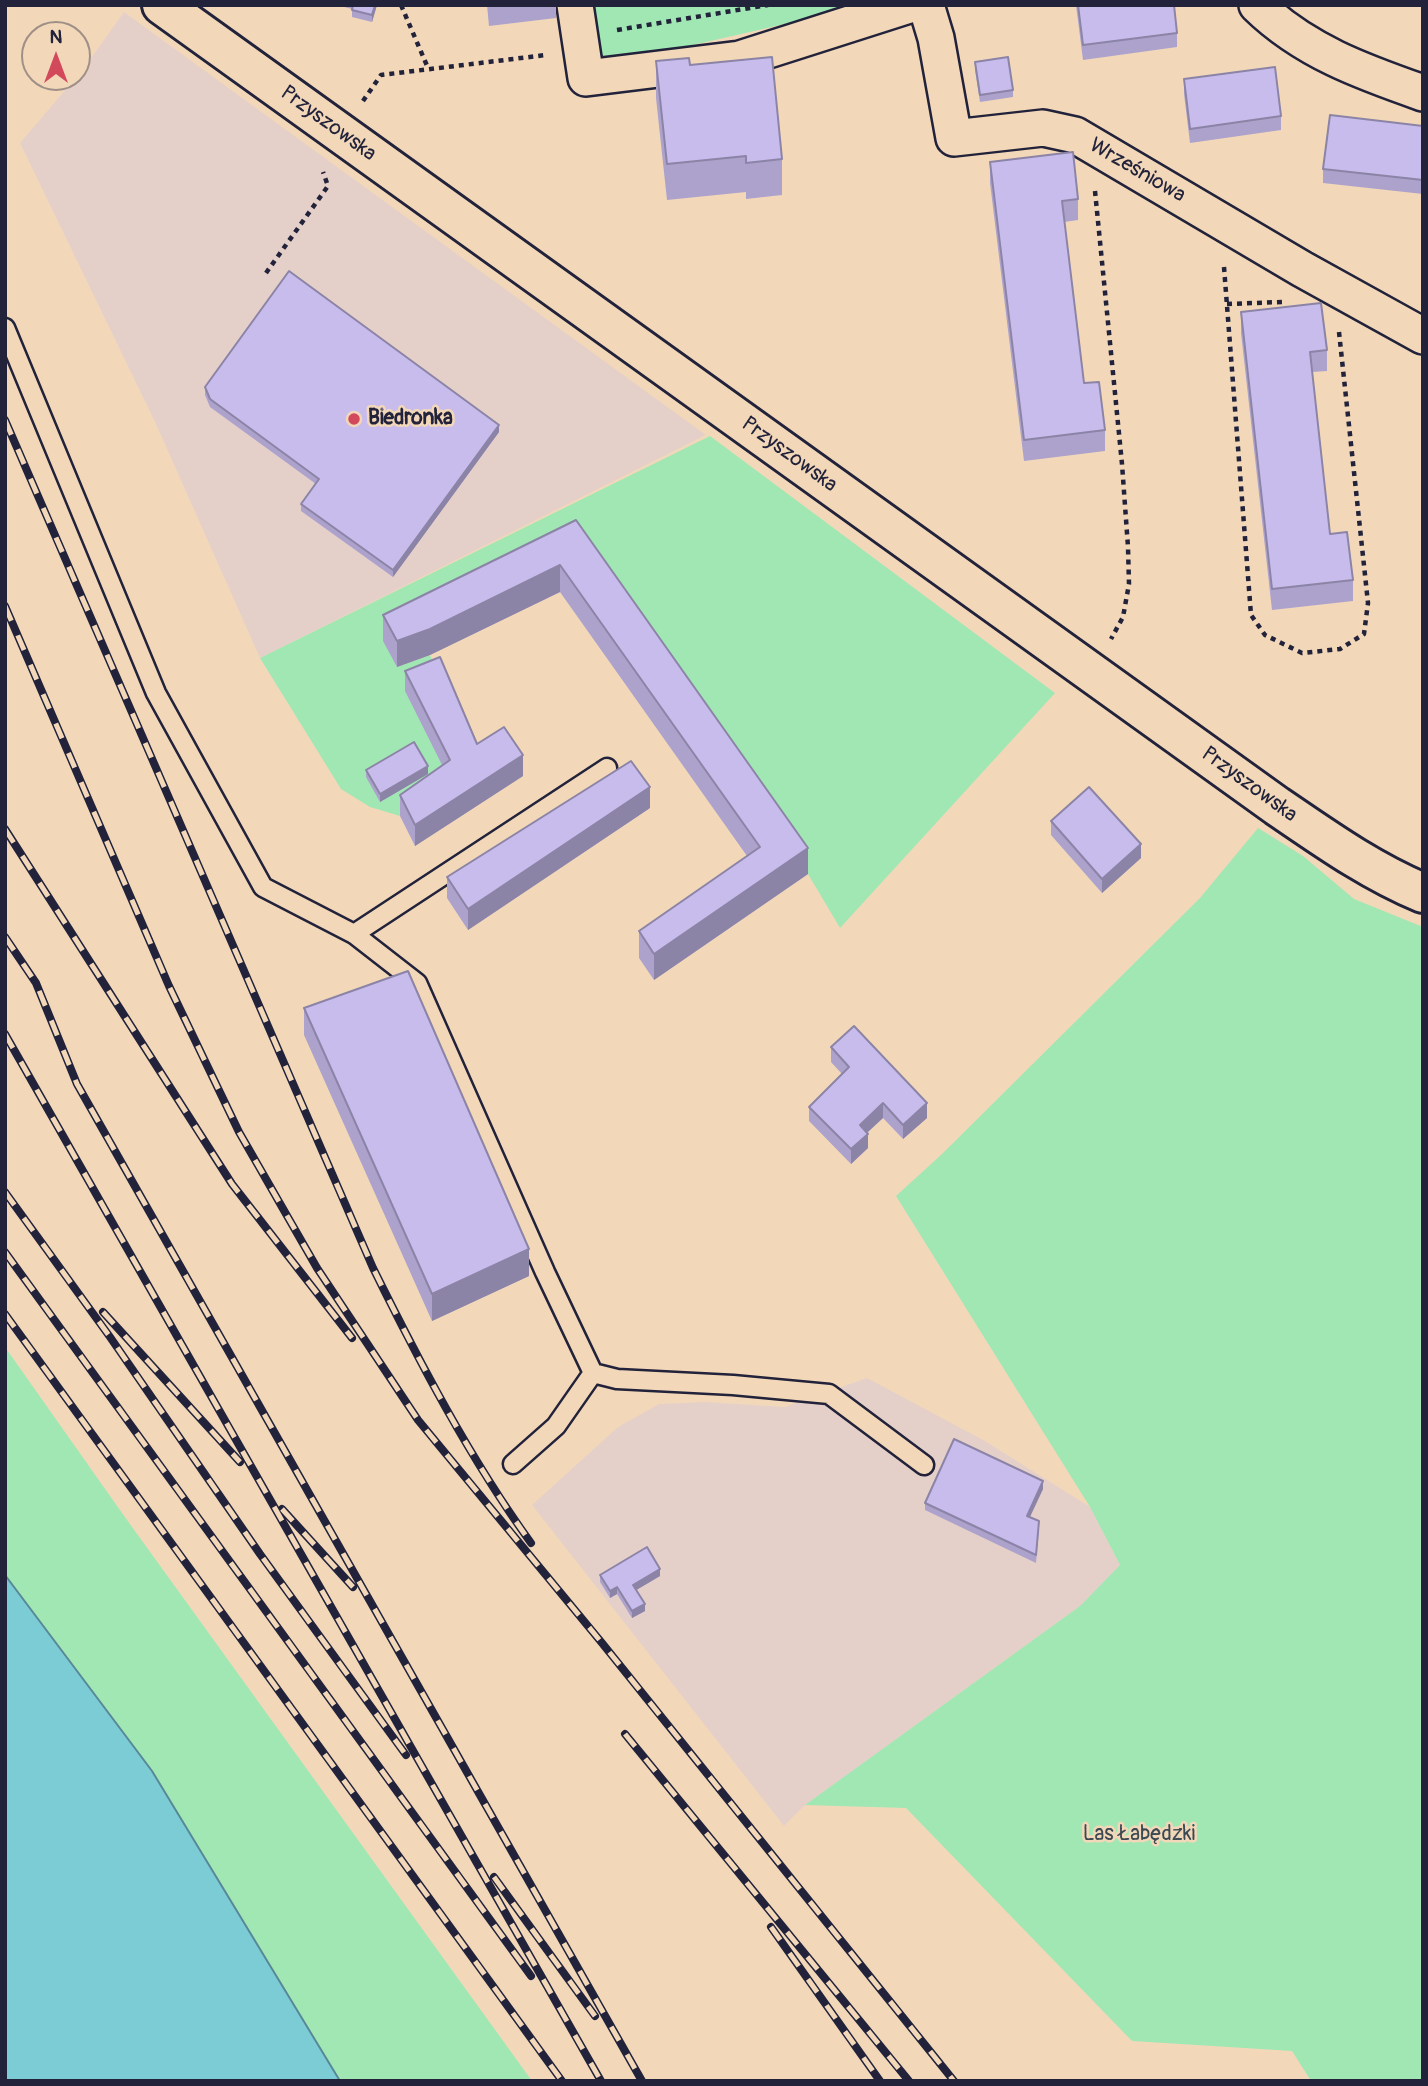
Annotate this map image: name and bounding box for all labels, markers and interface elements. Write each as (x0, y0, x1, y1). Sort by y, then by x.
north arrow (21, 21, 91, 91)
text: N (50, 25, 62, 49)
street label: Przyszowska (275, 81, 381, 167)
street label: Wrześniowa (1084, 133, 1190, 209)
place label: Biedronka (368, 406, 453, 432)
marker: Biedronka (346, 411, 362, 427)
street label: Przyszowska (736, 412, 842, 498)
street label: Przyszowska (1196, 742, 1302, 828)
park label: Las Łabędzki (1083, 1822, 1195, 1848)

